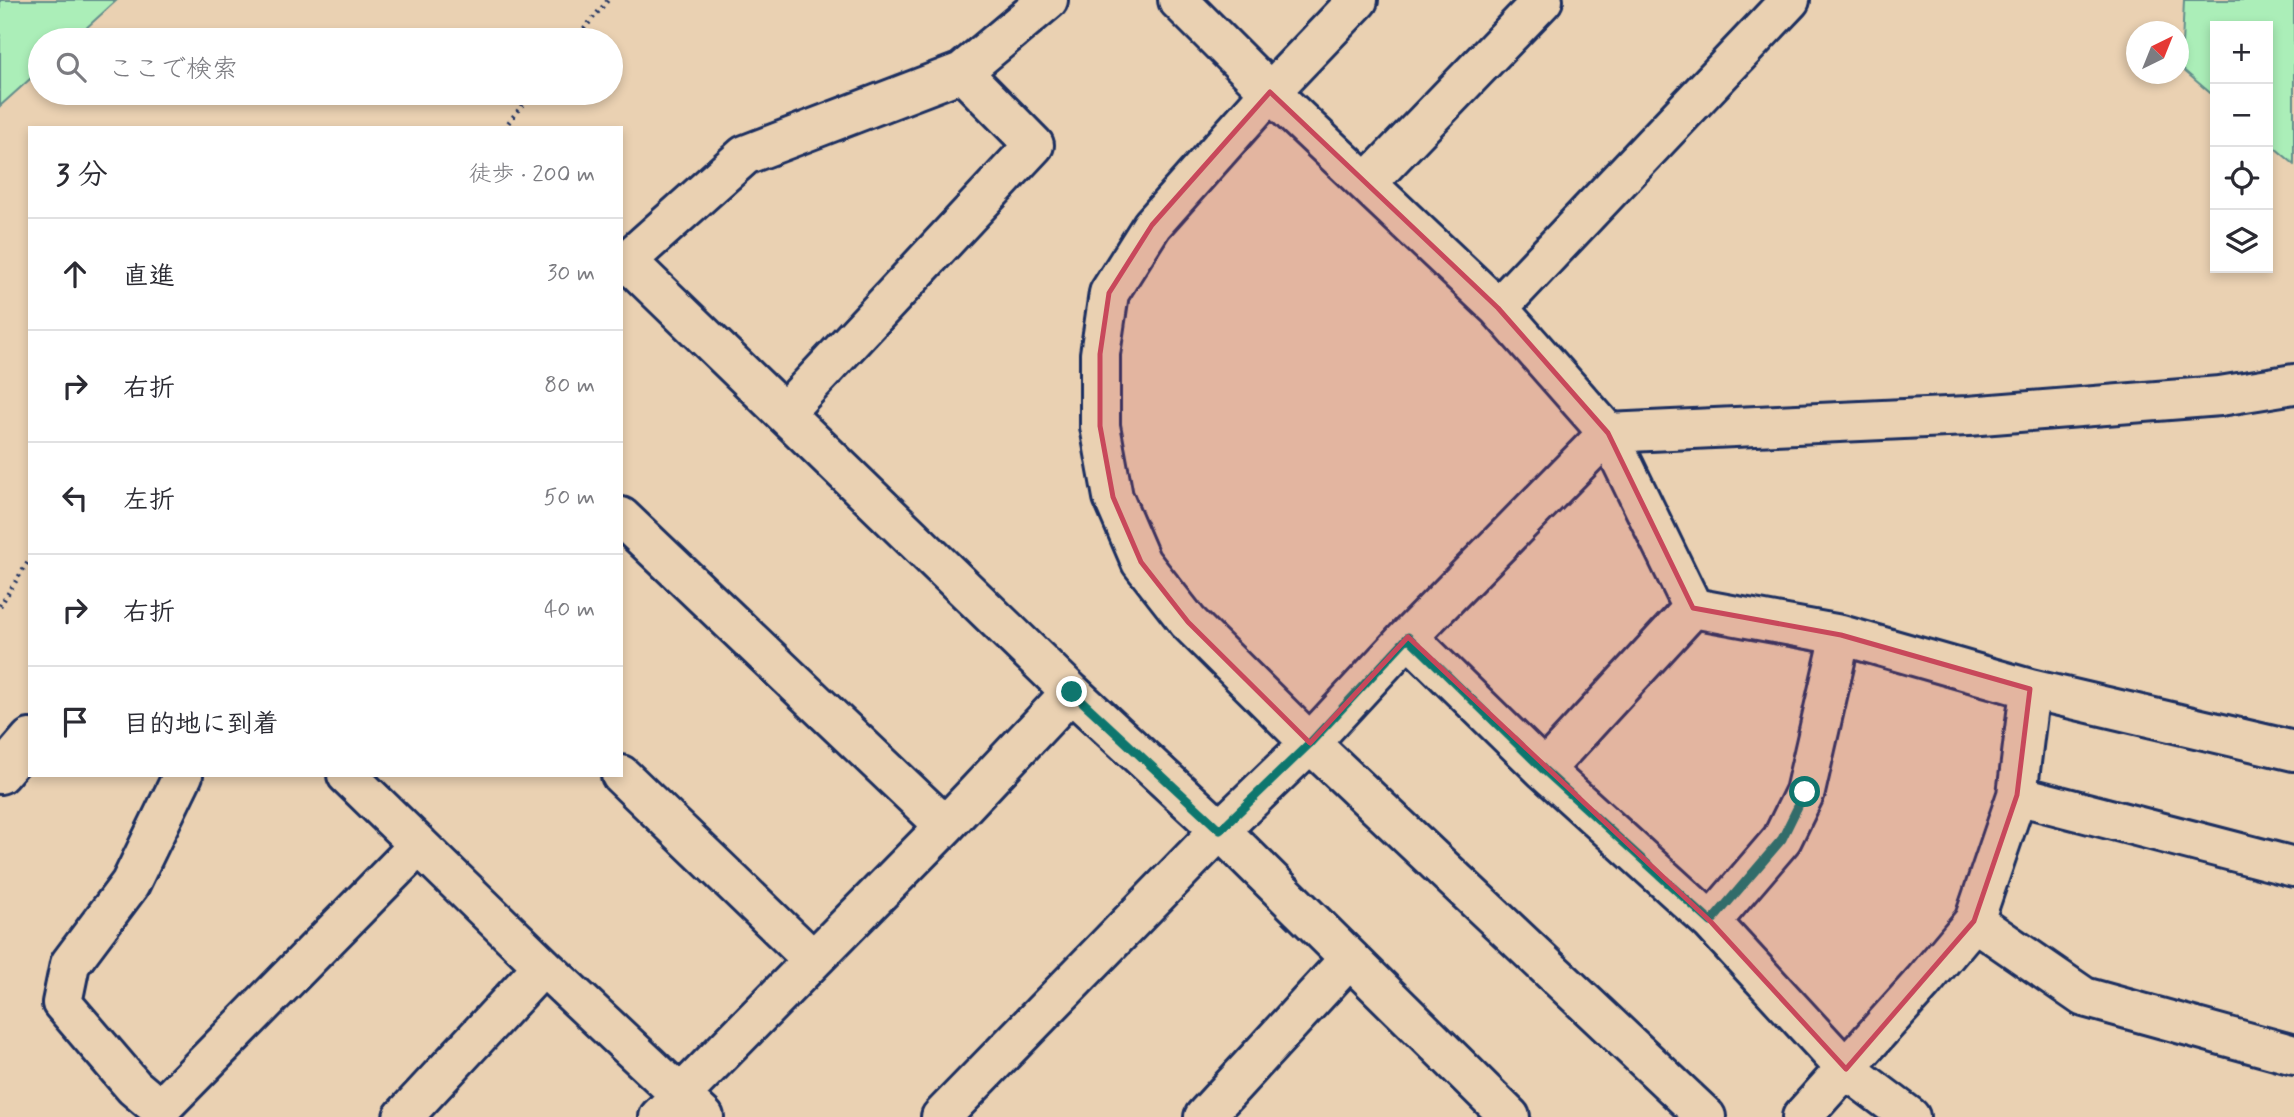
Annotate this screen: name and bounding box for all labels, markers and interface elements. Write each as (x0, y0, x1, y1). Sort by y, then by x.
north arrow (2126, 21, 2189, 84)
map controls (2210, 21, 2273, 273)
button: + (2210, 21, 2273, 84)
search box (28, 28, 623, 105)
icon: search (52, 48, 90, 86)
text: ここで検索 (108, 53, 238, 87)
button: − (2210, 84, 2273, 147)
button: locate (2210, 147, 2273, 210)
text: 3 分 (56, 156, 108, 195)
text: 徒歩 · 200 m (469, 160, 595, 190)
button: layers (2210, 210, 2273, 273)
icon: ahead (56, 255, 94, 293)
text: 30 m (547, 259, 595, 289)
text: 直進 (123, 260, 175, 294)
icon: right (56, 367, 94, 405)
text: 80 m (544, 371, 595, 401)
text: 右折 (123, 372, 175, 406)
icon: left (56, 479, 94, 517)
text: 50 m (544, 483, 595, 513)
text: 左折 (123, 484, 175, 518)
icon: right (56, 591, 94, 629)
text: 40 m (544, 595, 595, 625)
text: 右折 (123, 596, 175, 630)
route end (1056, 676, 1087, 707)
icon: arrive (56, 703, 94, 741)
text: 目的地に到着 (123, 708, 279, 742)
route start (1789, 776, 1820, 807)

